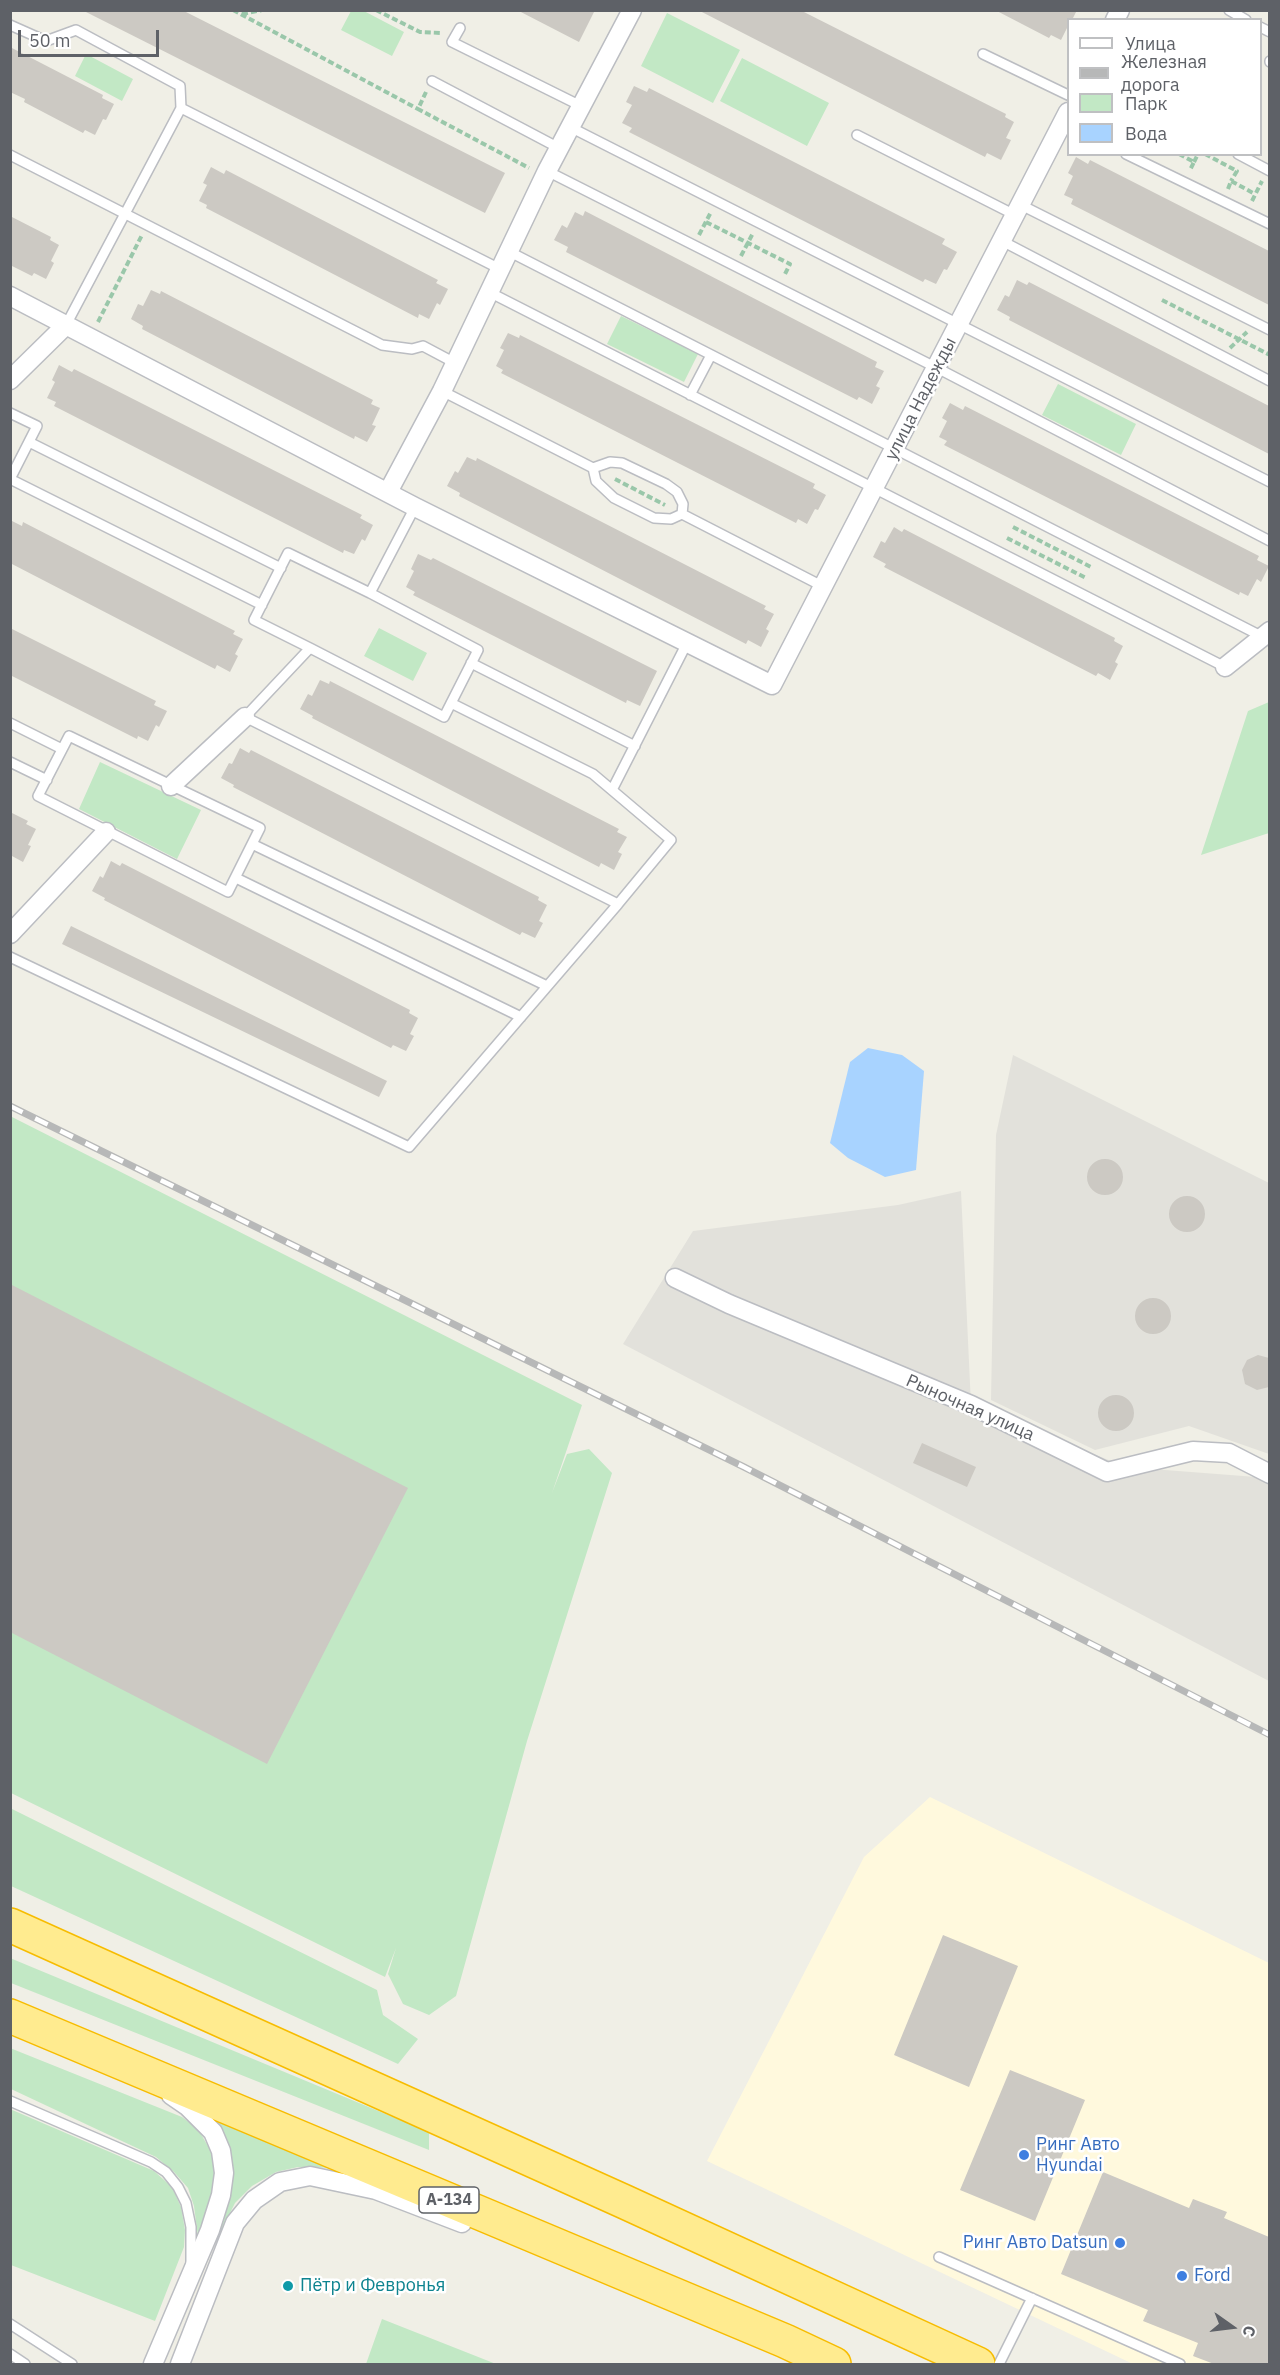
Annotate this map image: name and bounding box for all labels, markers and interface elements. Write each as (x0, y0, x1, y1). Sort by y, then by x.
scale bar (21, 18, 162, 56)
legend (1067, 18, 1262, 156)
text: 50 m (29, 29, 71, 52)
text: Улица (1125, 32, 1176, 55)
text: Железная дорога (1121, 50, 1207, 96)
text: Парк (1125, 92, 1167, 115)
text: Вода (1125, 122, 1167, 145)
street label: улица Надежды (881, 334, 961, 464)
street label: Рыночная улица (902, 1370, 1038, 1446)
place label: Ринг Авто Hyundai (1036, 2134, 1120, 2176)
marker: Ринг Авто Hyundai (1017, 2148, 1031, 2162)
road number: А-134 (419, 2187, 479, 2213)
place label: Ринг Авто Datsun (963, 2232, 1108, 2254)
marker: Ринг Авто Datsun (1113, 2236, 1127, 2250)
place label: Ford (1194, 2265, 1231, 2287)
marker: Ford (1175, 2269, 1189, 2283)
place label: Пётр и Февронья (300, 2275, 445, 2297)
marker: Пётр и Февронья (281, 2279, 295, 2293)
north arrow (1202, 2297, 1262, 2357)
text: С (1239, 2324, 1260, 2339)

